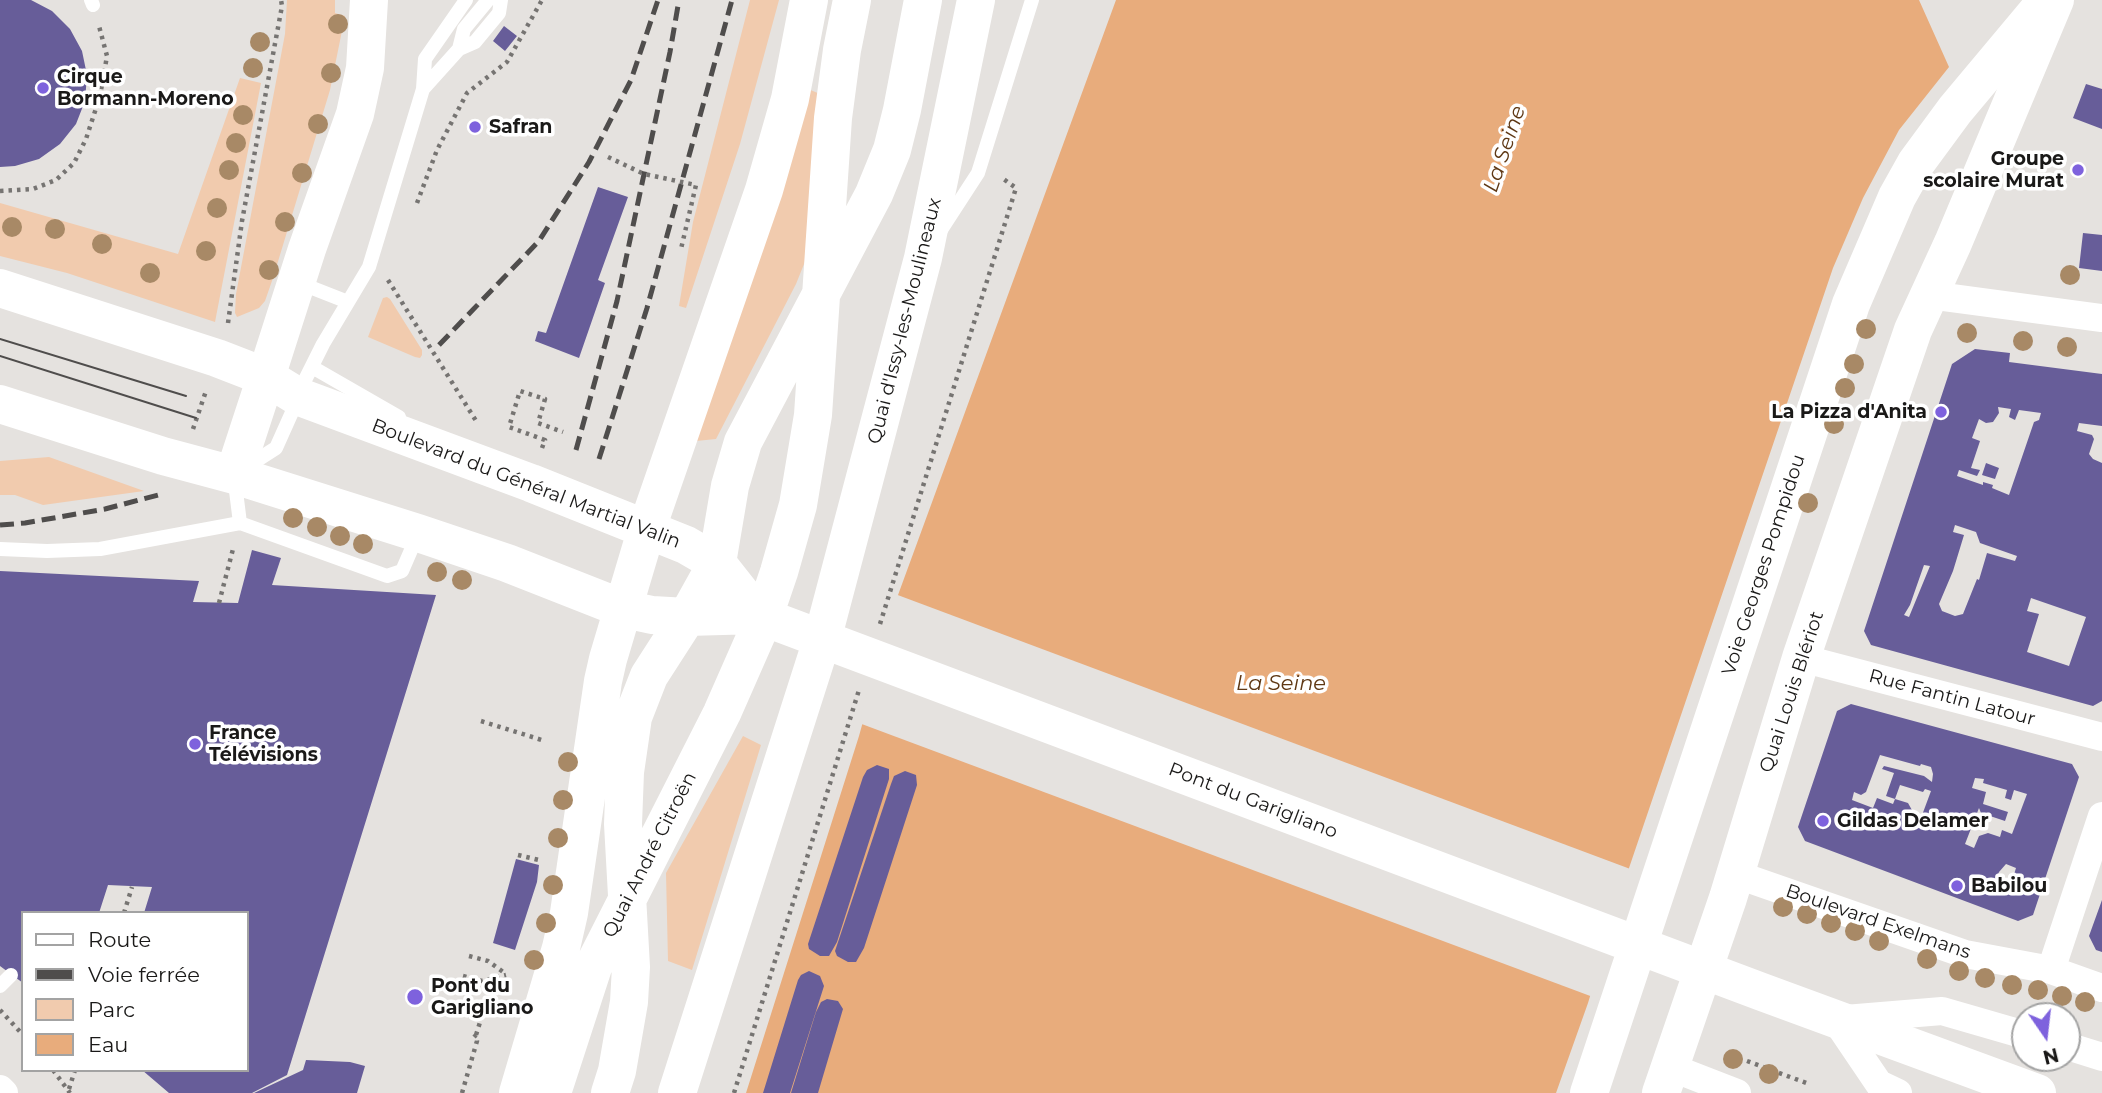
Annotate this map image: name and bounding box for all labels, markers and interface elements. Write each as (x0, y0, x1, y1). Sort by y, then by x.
place label: Cirque Bormann-Moreno (57, 66, 234, 110)
marker: Cirque Bormann-Moreno (35, 80, 51, 96)
water label: La Seine (1478, 102, 1532, 196)
place label: Safran (489, 116, 552, 138)
marker: Safran (467, 119, 483, 135)
place label: Groupe scolaire Murat (1923, 148, 2064, 192)
marker: Groupe scolaire Murat (2070, 162, 2086, 178)
street label: Quai d'Issy-les-Moulineaux (863, 196, 947, 446)
place label: La Pizza d'Anita (1771, 401, 1927, 423)
marker: La Pizza d'Anita (1933, 404, 1949, 420)
street label: Boulevard du Général Martial Valin (368, 414, 684, 554)
street label: Voie Georges Pompidou (1717, 452, 1811, 678)
street label: Quai Louis Blériot (1755, 608, 1829, 776)
street label: Rue Fantin Latour (1866, 665, 2038, 731)
water label: La Seine (1236, 671, 1326, 697)
place label: France Télévisions (209, 722, 318, 766)
marker: France Télévisions (187, 736, 203, 752)
street label: Pont du Garigliano (1165, 758, 1341, 844)
street label: Quai André Citroën (598, 768, 702, 942)
place label: Gildas Delamer (1837, 810, 1989, 832)
marker: Gildas Delamer (1815, 813, 1831, 829)
place label: Babilou (1971, 875, 2047, 897)
marker: Babilou (1949, 878, 1965, 894)
street label: Boulevard Exelmans (1783, 880, 1973, 964)
legend (21, 911, 248, 1072)
text: Route (88, 927, 151, 952)
text: Voie ferrée (88, 962, 200, 987)
place label: Pont du Garigliano (431, 975, 533, 1019)
marker: Pont du Garigliano (405, 987, 425, 1007)
text: Parc (88, 997, 135, 1022)
north arrow (2011, 1002, 2081, 1072)
text: Eau (88, 1032, 128, 1057)
text: N (2040, 1043, 2061, 1069)

